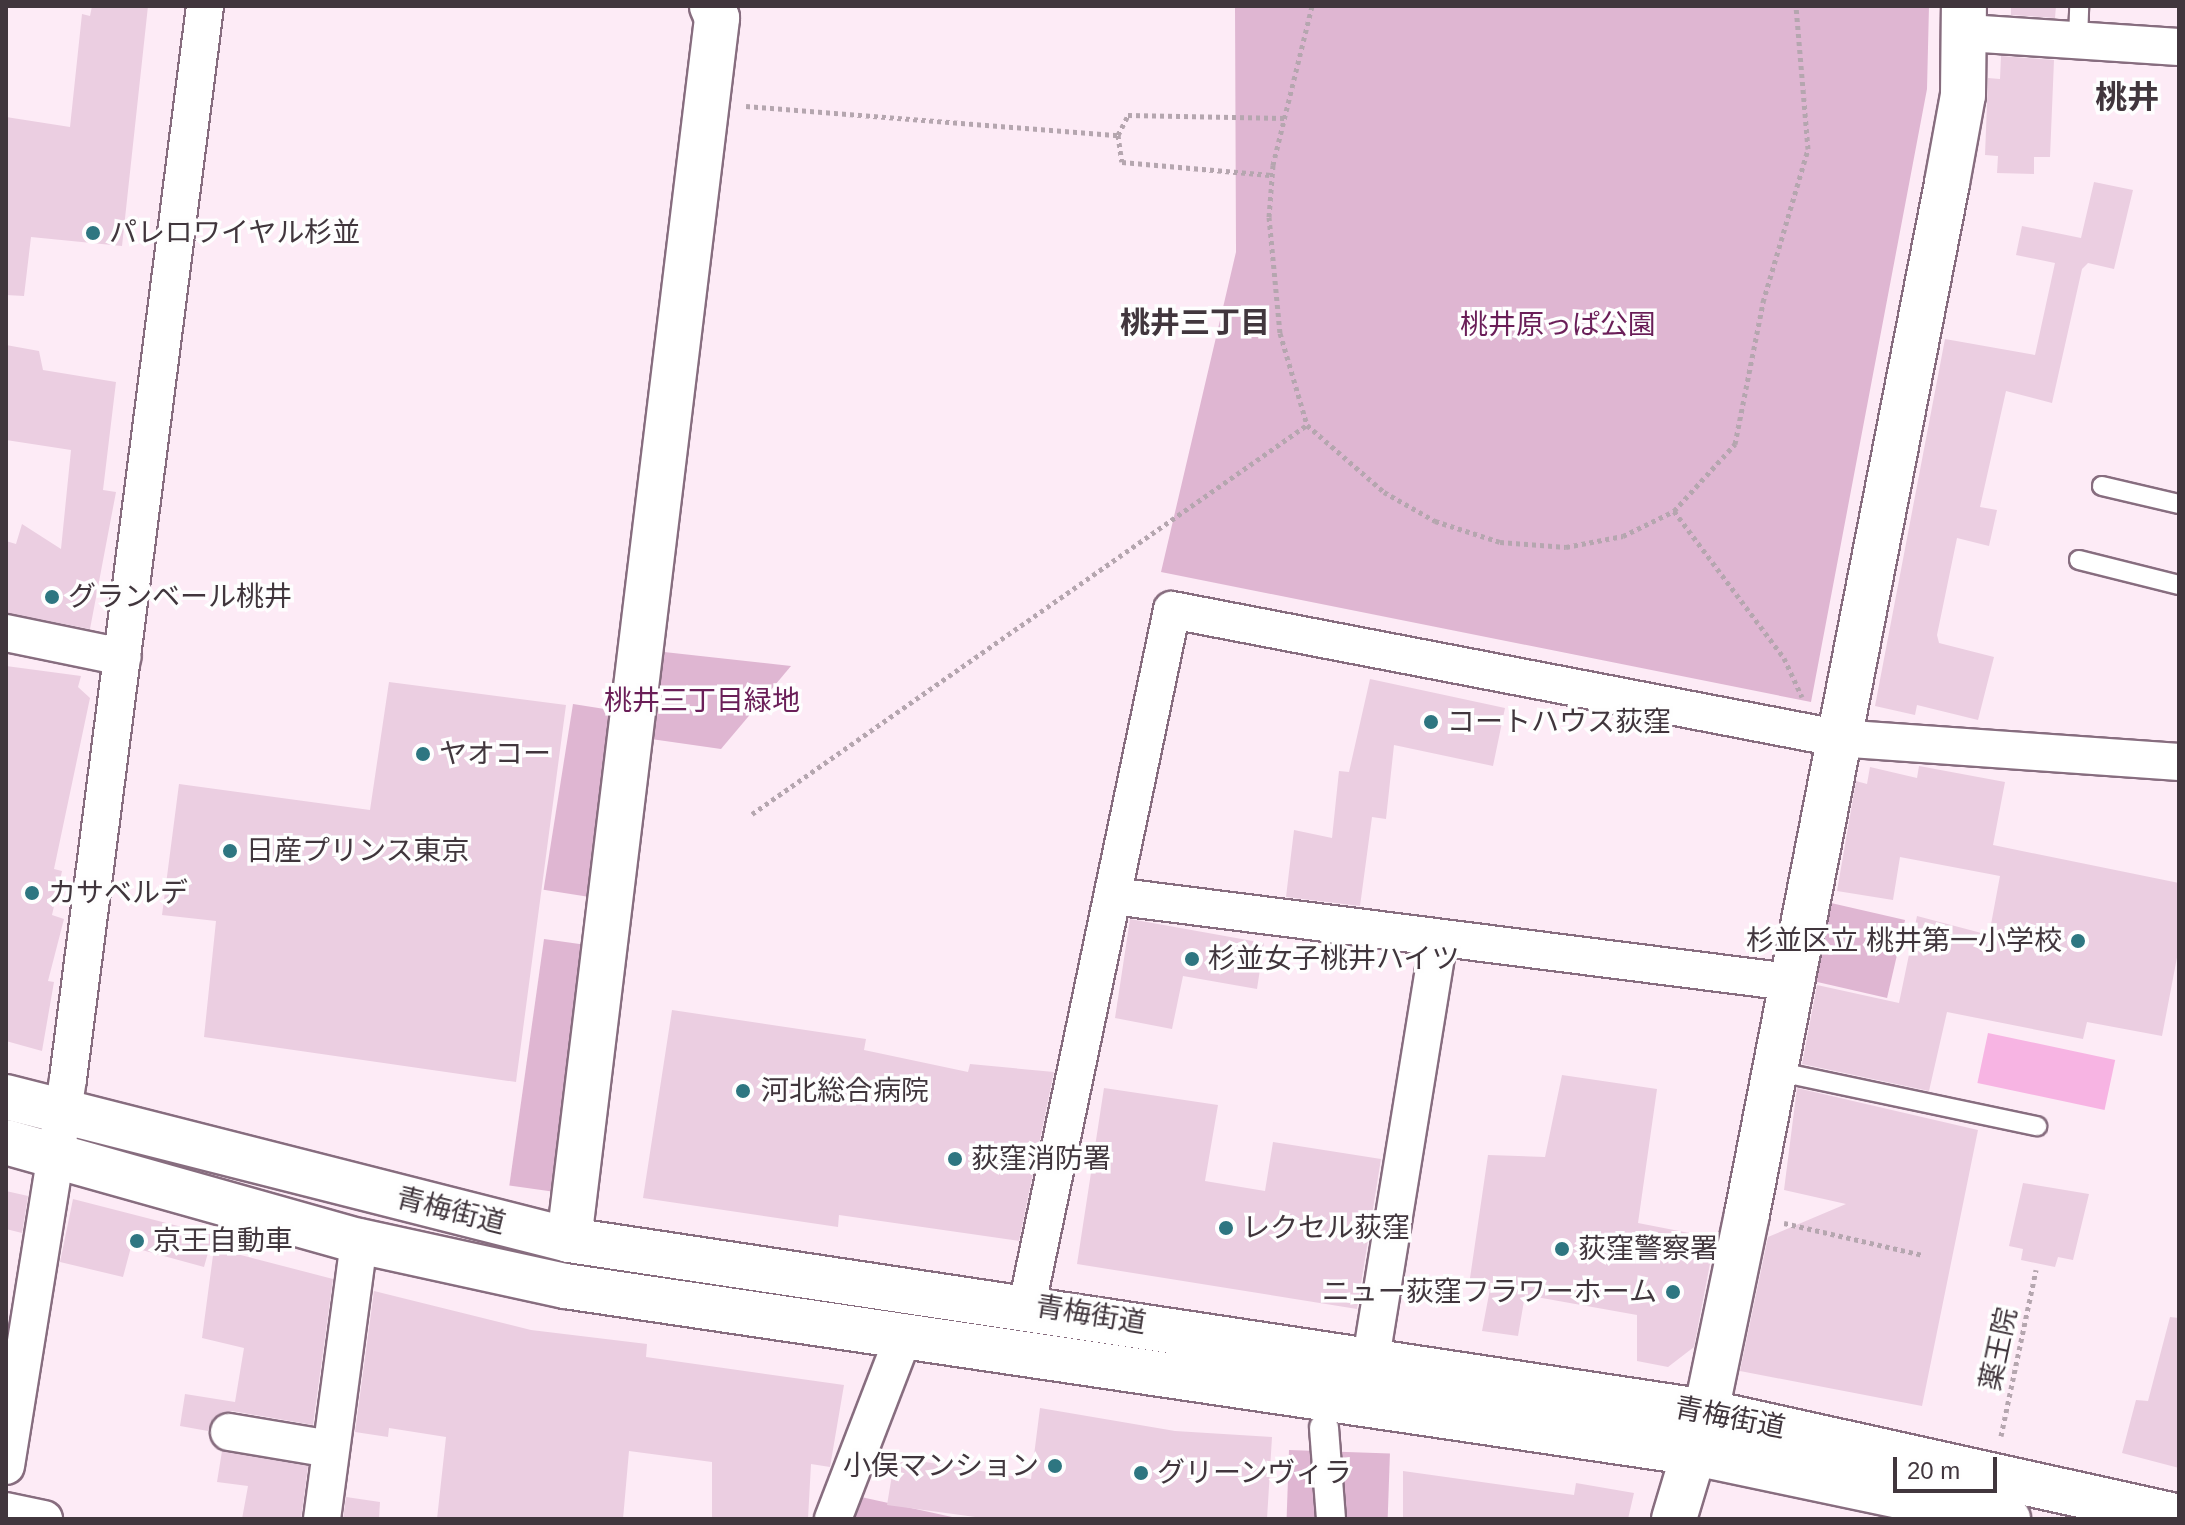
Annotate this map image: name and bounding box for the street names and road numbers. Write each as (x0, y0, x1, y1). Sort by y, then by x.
street label: 青梅街道 (393, 1181, 509, 1241)
street label: 青梅街道 (1033, 1290, 1149, 1340)
street label: 薬王院 (1974, 1304, 2024, 1394)
street label: 青梅街道 (1672, 1391, 1788, 1445)

